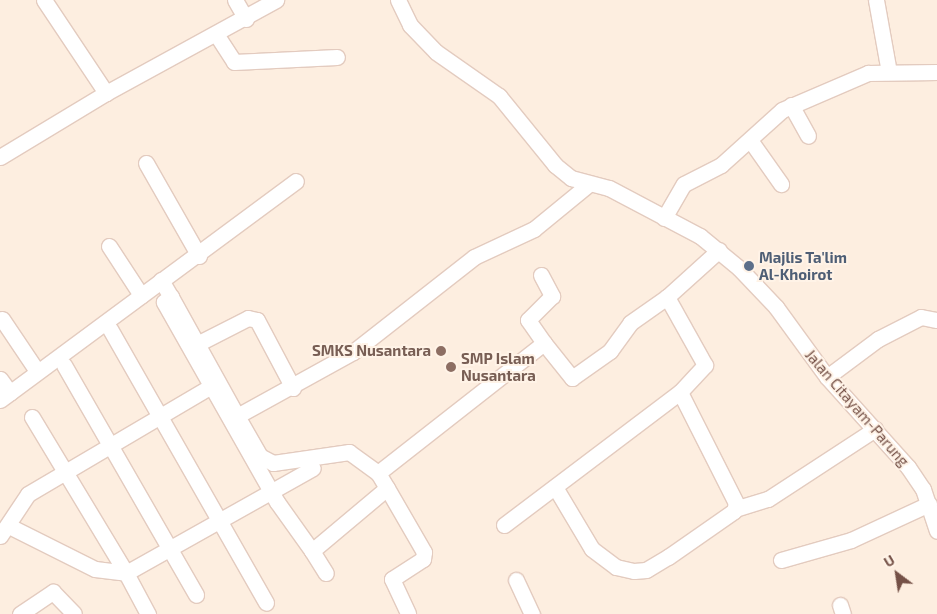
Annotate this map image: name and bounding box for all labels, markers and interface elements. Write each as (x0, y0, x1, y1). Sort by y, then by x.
place label: Majlis Ta'lim Al-Khoirot (759, 248, 847, 283)
marker: Majlis Ta'lim Al-Khoirot (743, 260, 755, 272)
place label: SMKS Nusantara (312, 342, 431, 360)
marker: SMKS Nusantara (435, 345, 447, 357)
street label: Jalan Citayam-Parung (801, 346, 913, 470)
place label: SMP Islam Nusantara (461, 349, 536, 384)
marker: SMP Islam Nusantara (445, 361, 457, 373)
north arrow (872, 549, 922, 599)
text: U (881, 551, 898, 570)

